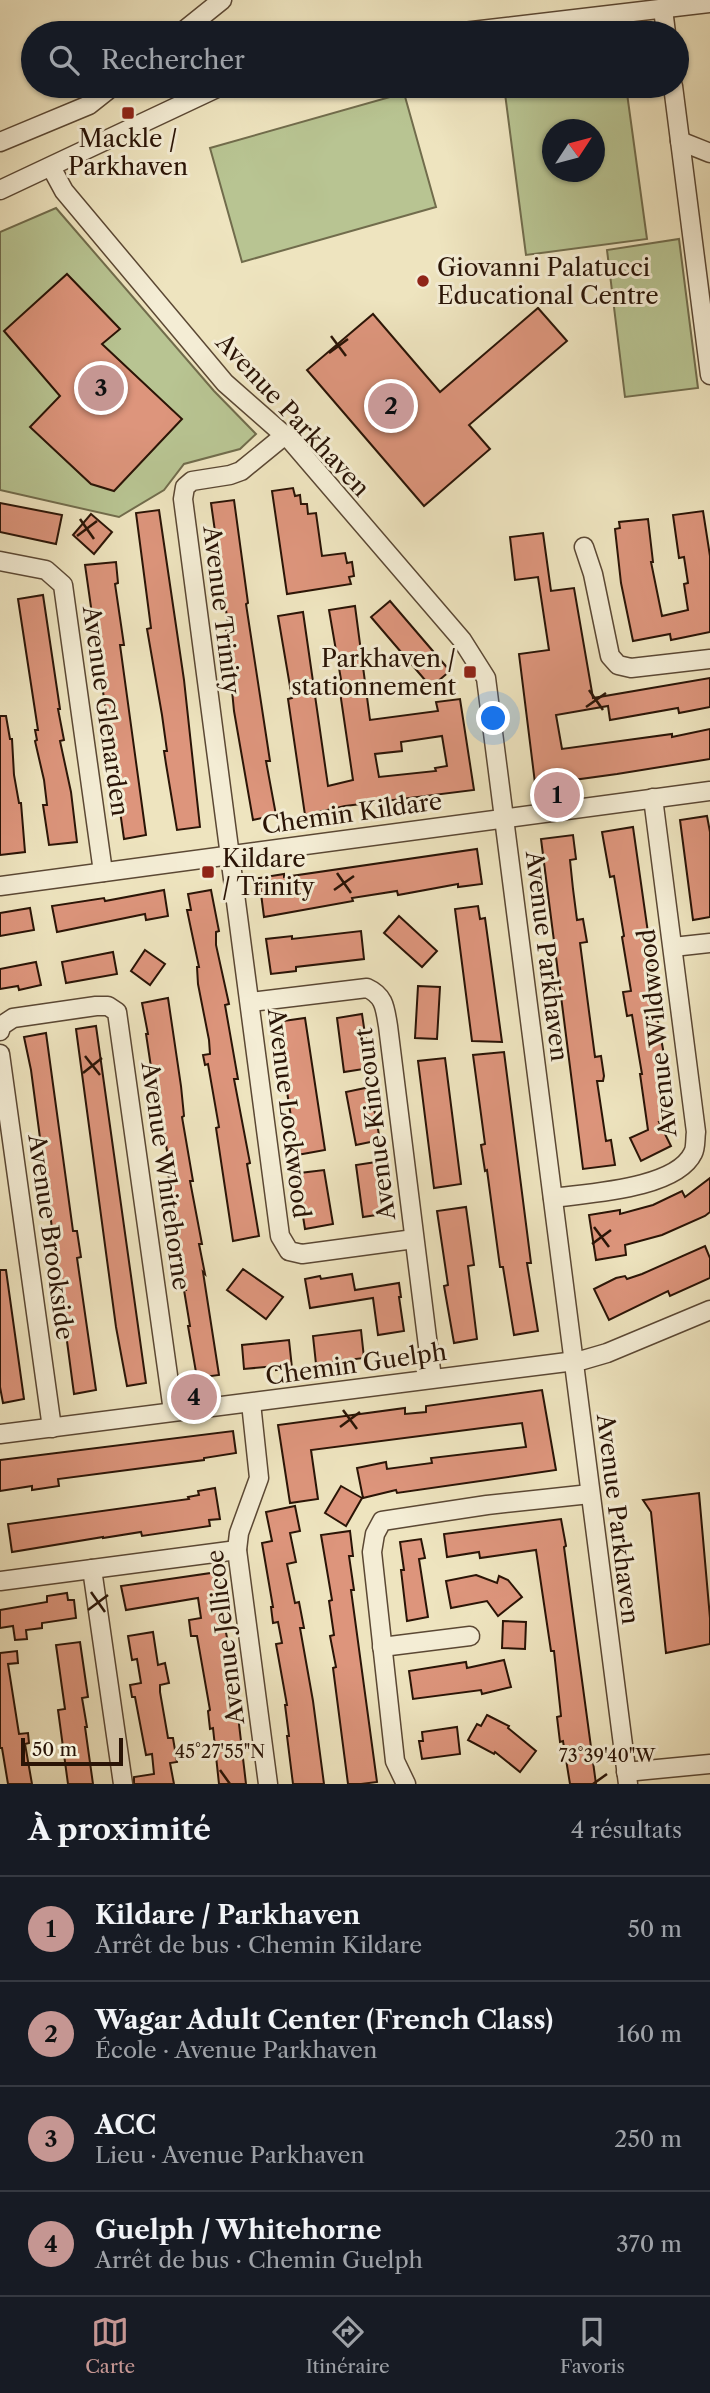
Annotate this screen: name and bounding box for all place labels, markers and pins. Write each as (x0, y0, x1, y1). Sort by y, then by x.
marker: Mackle / Parkhaven (120, 105, 136, 121)
place label: Mackle / Parkhaven (68, 124, 188, 181)
place label: Giovanni Palatucci Educational Centre (437, 253, 659, 310)
marker: Giovanni Palatucci Educational Centre (415, 273, 431, 289)
pin: 3 (78, 362, 124, 414)
pin: 2 (368, 380, 414, 432)
place label: Parkhaven / stationnement (291, 644, 457, 701)
marker: Parkhaven / stationnement (462, 664, 478, 680)
pin: 1 (534, 769, 580, 821)
place label: Kildare / Trinity (222, 844, 315, 901)
marker: Kildare / Trinity (200, 864, 216, 880)
pin: 4 (171, 1371, 217, 1423)

